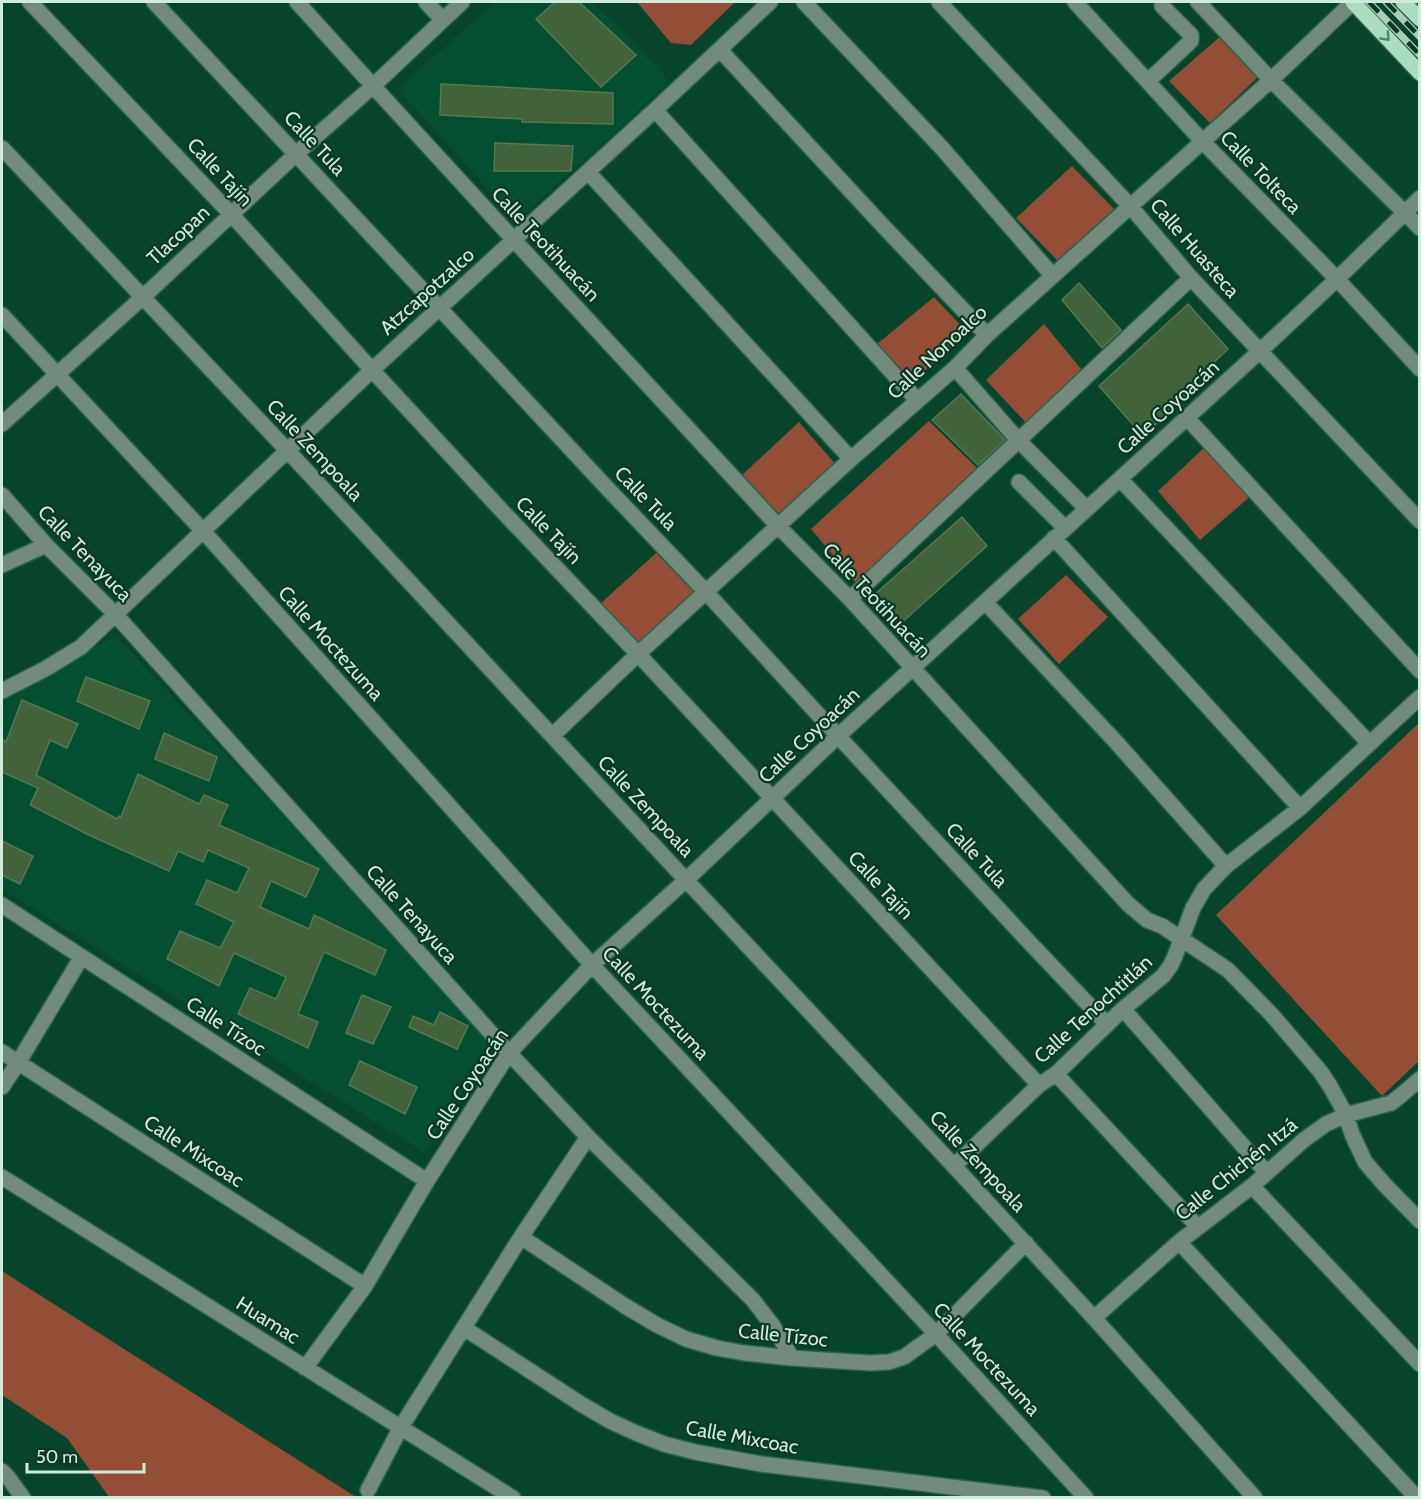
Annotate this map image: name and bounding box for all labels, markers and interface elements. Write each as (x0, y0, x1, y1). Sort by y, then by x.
one-way arrow (1379, 31, 1390, 41)
street label: Calle Tula (279, 106, 351, 181)
street label: Calle Tolteca (1215, 125, 1307, 219)
street label: Calle Tajín (182, 133, 258, 211)
street label: Calle Teotihuacán (487, 182, 605, 306)
street label: Calle Huasteca (1145, 193, 1245, 303)
street label: Tlacopan (142, 200, 214, 270)
street label: Atzcapotzalco (375, 242, 479, 340)
street label: Calle Nonoalco (882, 300, 992, 404)
street label: Calle Coyoacán (1112, 355, 1224, 459)
street label: Calle Zempoala (262, 394, 368, 506)
street label: Calle Tula (610, 461, 683, 535)
street label: Calle Tajín (511, 491, 587, 569)
street label: Calle Tenayuca (33, 500, 137, 607)
street label: Calle Teotihuacán (818, 538, 936, 662)
street label: Calle Moctezuma (273, 581, 389, 706)
street label: Calle Coyoacán (754, 682, 864, 788)
street label: Calle Zempoala (593, 750, 699, 862)
street label: Calle Tula (941, 818, 1013, 893)
street label: Calle Tajín (843, 846, 919, 924)
street label: Calle Tenayuca (361, 860, 463, 969)
street label: Calle Moctezuma (597, 941, 715, 1065)
street label: Calle Tenochtitlán (1029, 950, 1157, 1068)
street label: Calle Tízoc (182, 991, 270, 1061)
street label: Calle Coyoacán (421, 1024, 513, 1144)
street label: Calle Zempoala (925, 1105, 1031, 1217)
street label: Calle Mixcoac (140, 1110, 248, 1192)
street label: Calle Chichén Itzá (1170, 1112, 1302, 1226)
street label: Huamac (232, 1291, 304, 1349)
street label: Calle Moctezuma (928, 1297, 1046, 1421)
street label: Calle Tízoc (737, 1318, 829, 1352)
street label: Calle Mixcoac (684, 1415, 800, 1459)
scale bar (27, 1436, 144, 1474)
text: 50 m (36, 1446, 78, 1468)

